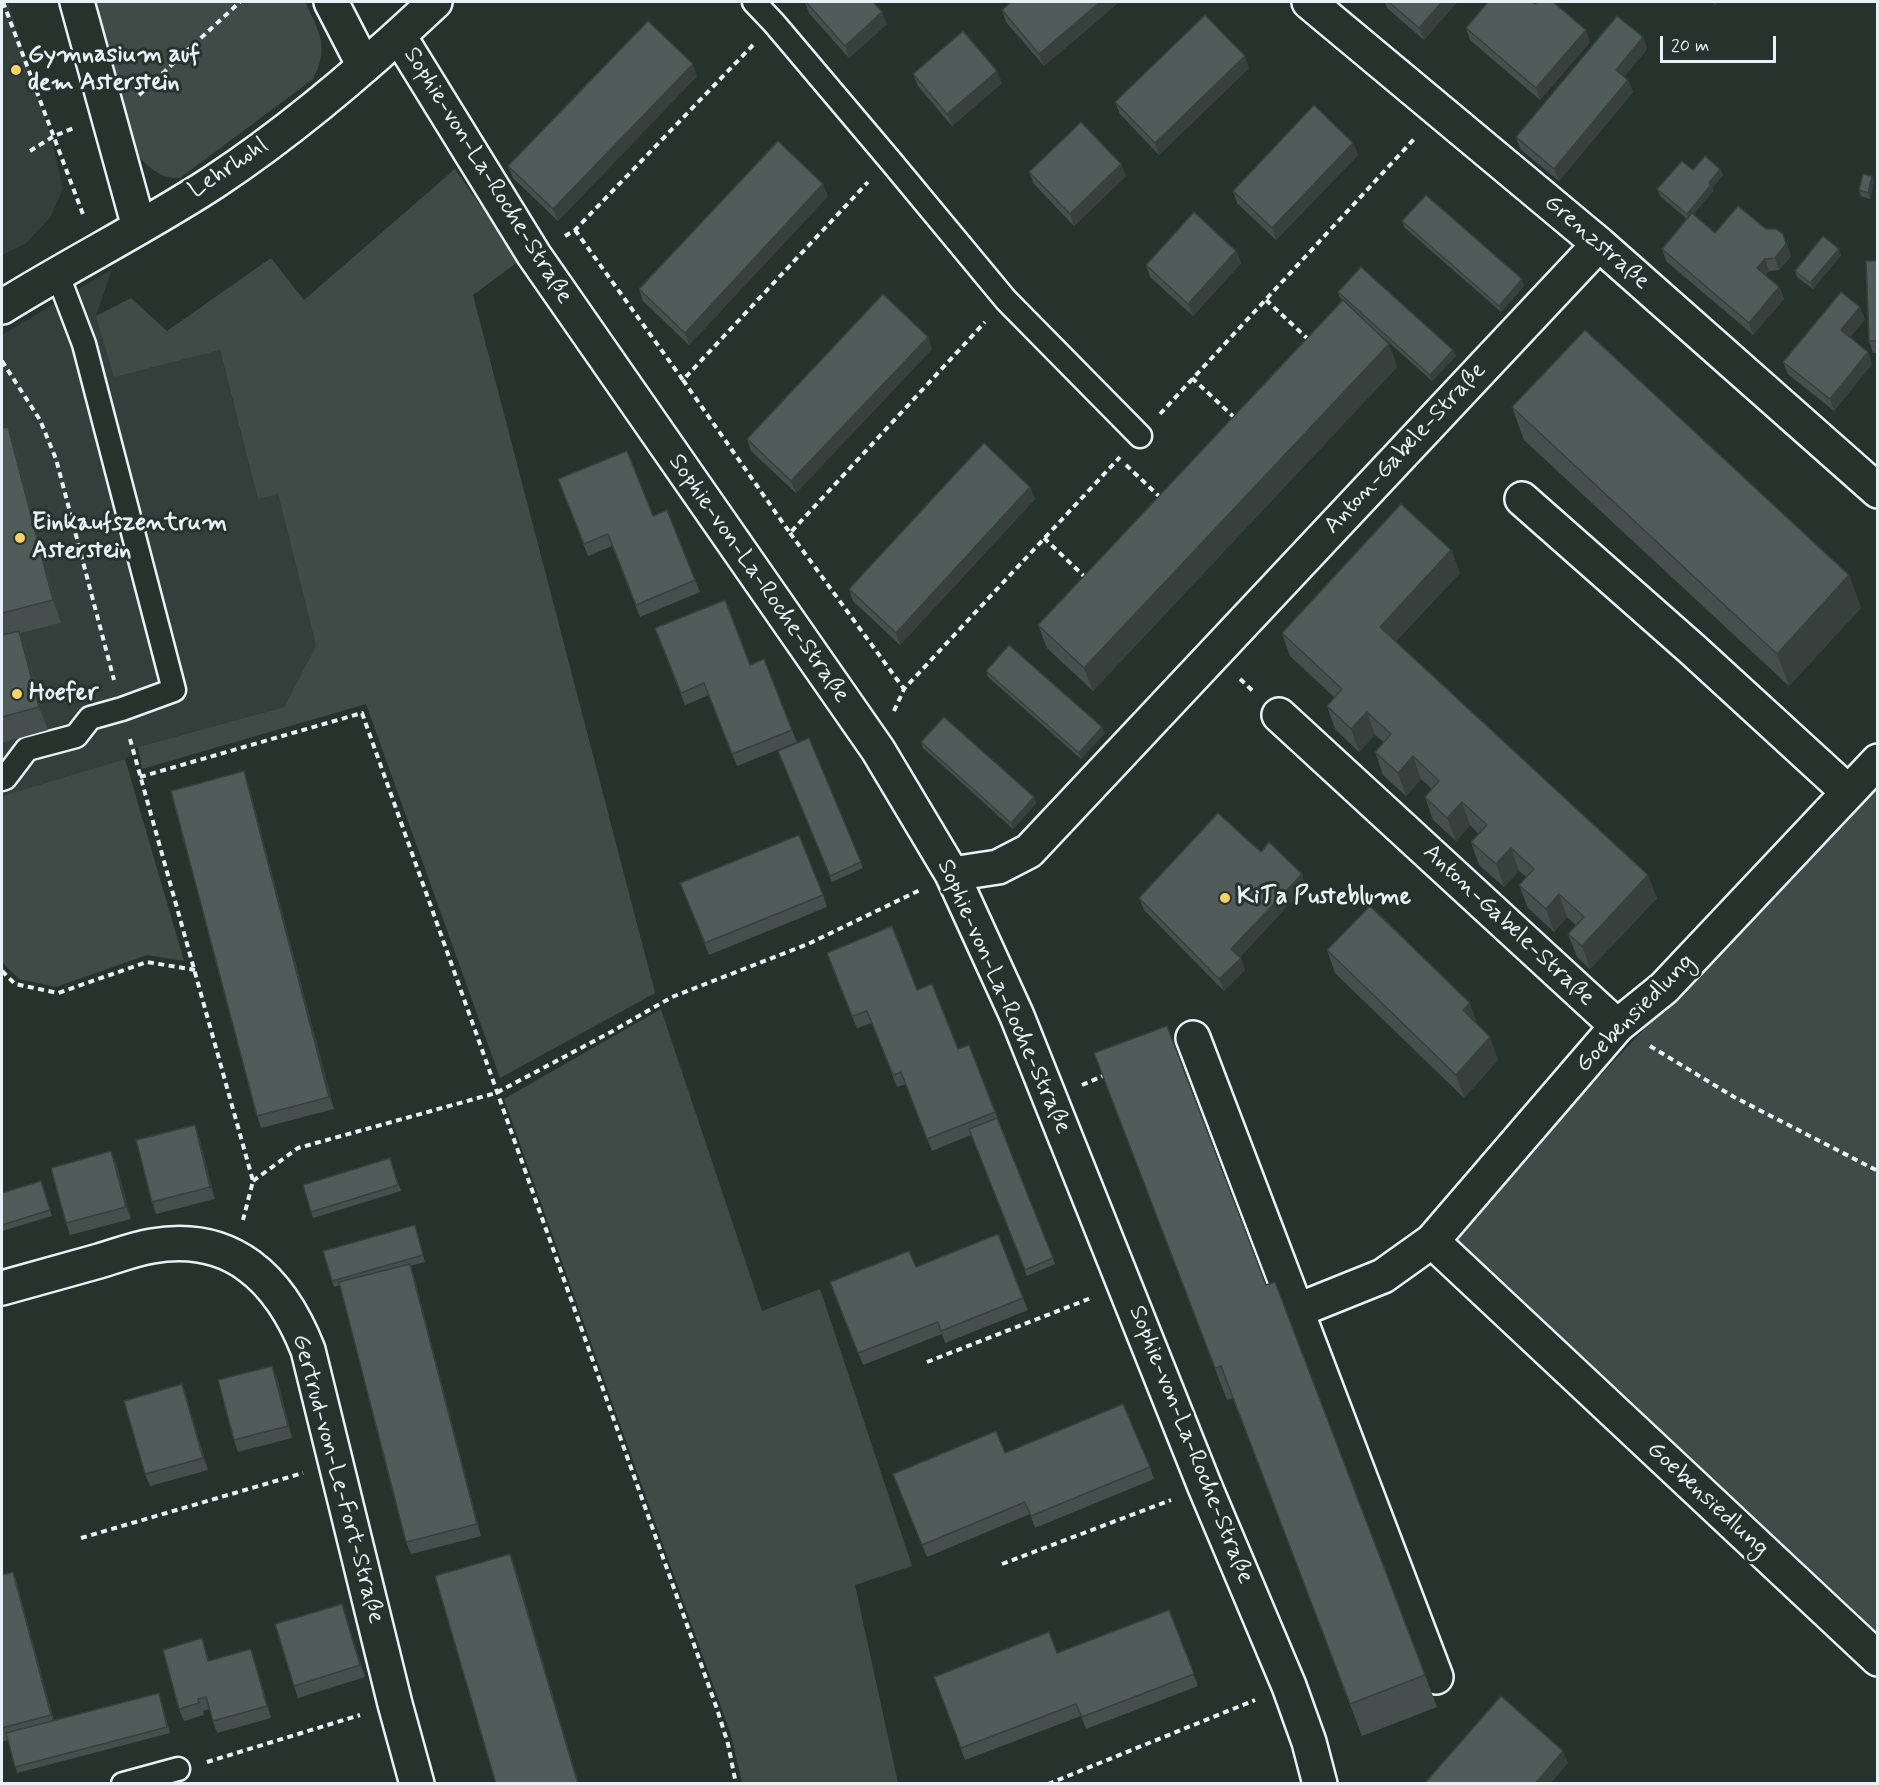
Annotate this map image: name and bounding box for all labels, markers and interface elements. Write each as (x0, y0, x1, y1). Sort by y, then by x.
scale bar (1663, 24, 1778, 62)
text: 20 m (1671, 34, 1709, 58)
place label: Gymnasium auf dem Asterstein (28, 42, 200, 98)
street label: Sophie-von-La-Roche-Straße (396, 42, 578, 310)
marker: Gymnasium auf dem Asterstein (9, 63, 23, 77)
street label: Lehrhohl (184, 132, 274, 206)
street label: Grenzstraße (1537, 189, 1655, 297)
street label: Anton-Gabele-Straße (1319, 357, 1493, 541)
street label: Sophie-von-La-Roche-Straße (661, 449, 855, 709)
place label: Einkaufszentrum Asterstein (32, 510, 227, 566)
marker: Einkaufszentrum Asterstein (13, 531, 27, 545)
place label: Hoefer (29, 680, 98, 708)
marker: Hoefer (10, 687, 24, 701)
street label: Anton-Gabele-Straße (1416, 839, 1600, 1013)
street label: Sophie-von-La-Roche-Straße (929, 855, 1077, 1139)
place label: KiTa Pusteblume (1237, 884, 1411, 912)
marker: KiTa Pusteblume (1218, 891, 1232, 905)
street label: Goebensiedlung (1570, 948, 1702, 1080)
street label: Sophie-von-La-Roche-Straße (1121, 1302, 1259, 1588)
street label: Gertrud-von-Le-Fort-Straße (284, 1331, 390, 1627)
street label: Goebensiedlung (1640, 1436, 1774, 1564)

